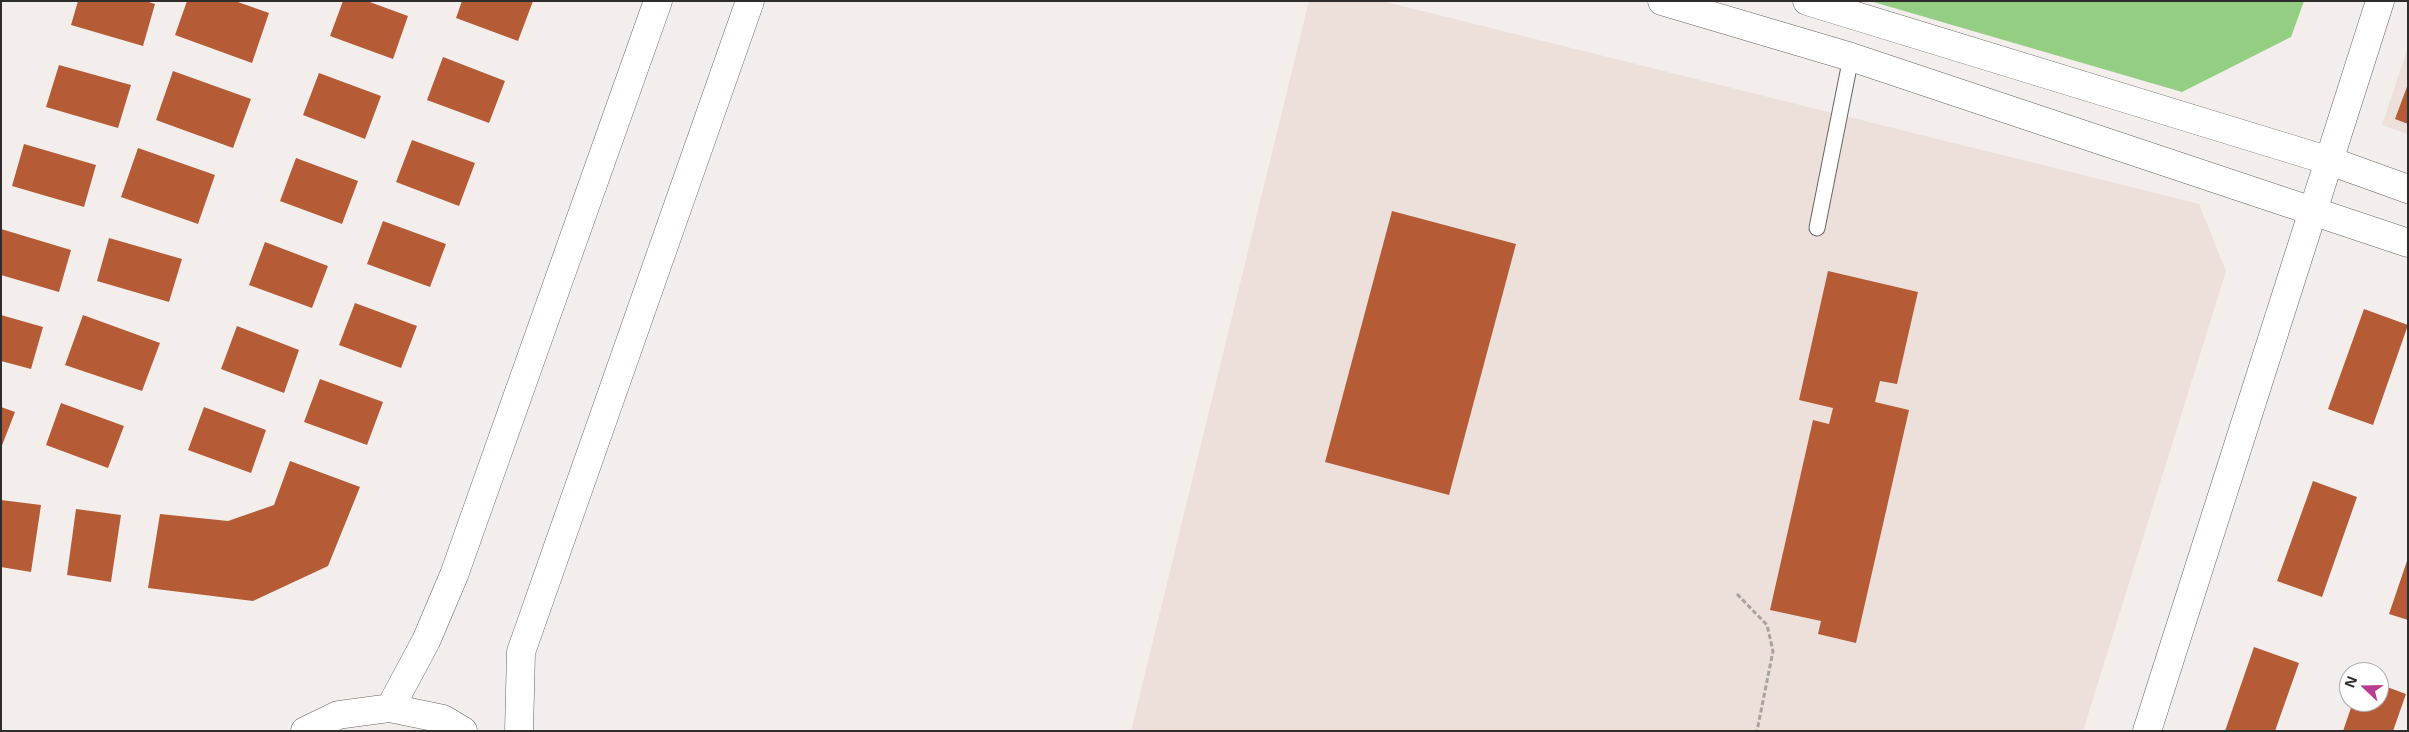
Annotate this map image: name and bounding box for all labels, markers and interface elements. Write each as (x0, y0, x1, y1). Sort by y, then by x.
north arrow (2339, 662, 2389, 712)
text: N (2340, 673, 2361, 691)

